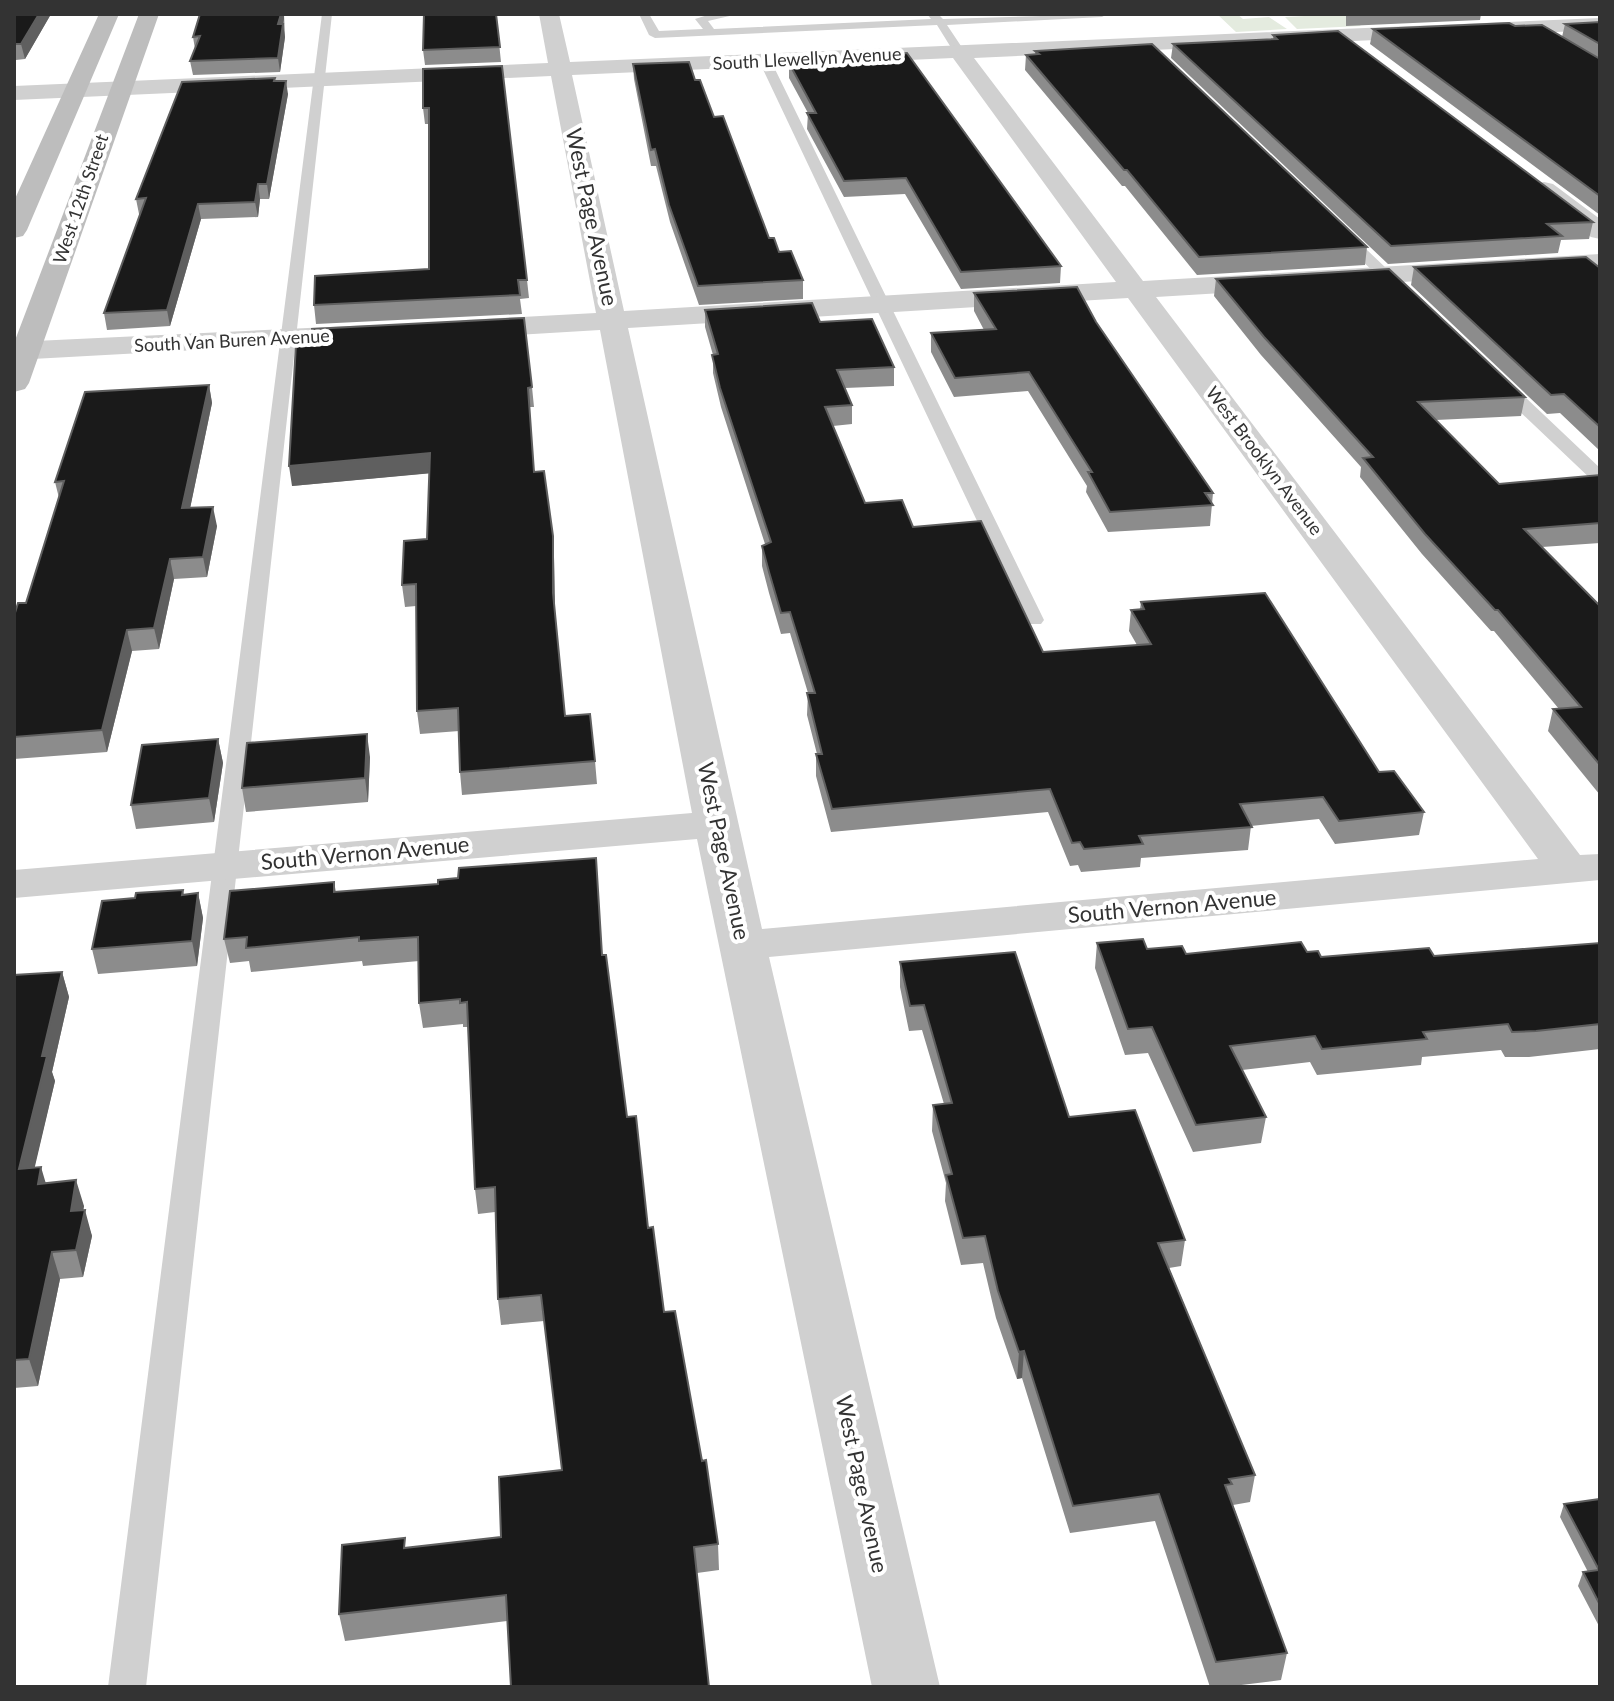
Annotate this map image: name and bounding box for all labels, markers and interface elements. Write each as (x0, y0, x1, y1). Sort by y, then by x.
street label: South Llewellyn Avenue (712, 42, 902, 74)
street label: West Page Avenue (561, 126, 624, 308)
street label: West 12th Street (48, 131, 113, 266)
street label: South Van Buren Avenue (134, 324, 330, 356)
street label: West Brooklyn Avenue (1202, 382, 1328, 539)
street label: West Page Avenue (693, 760, 756, 942)
street label: South Vernon Avenue (260, 830, 470, 875)
street label: South Vernon Avenue (1067, 883, 1277, 928)
street label: West Page Avenue (831, 1393, 894, 1575)

